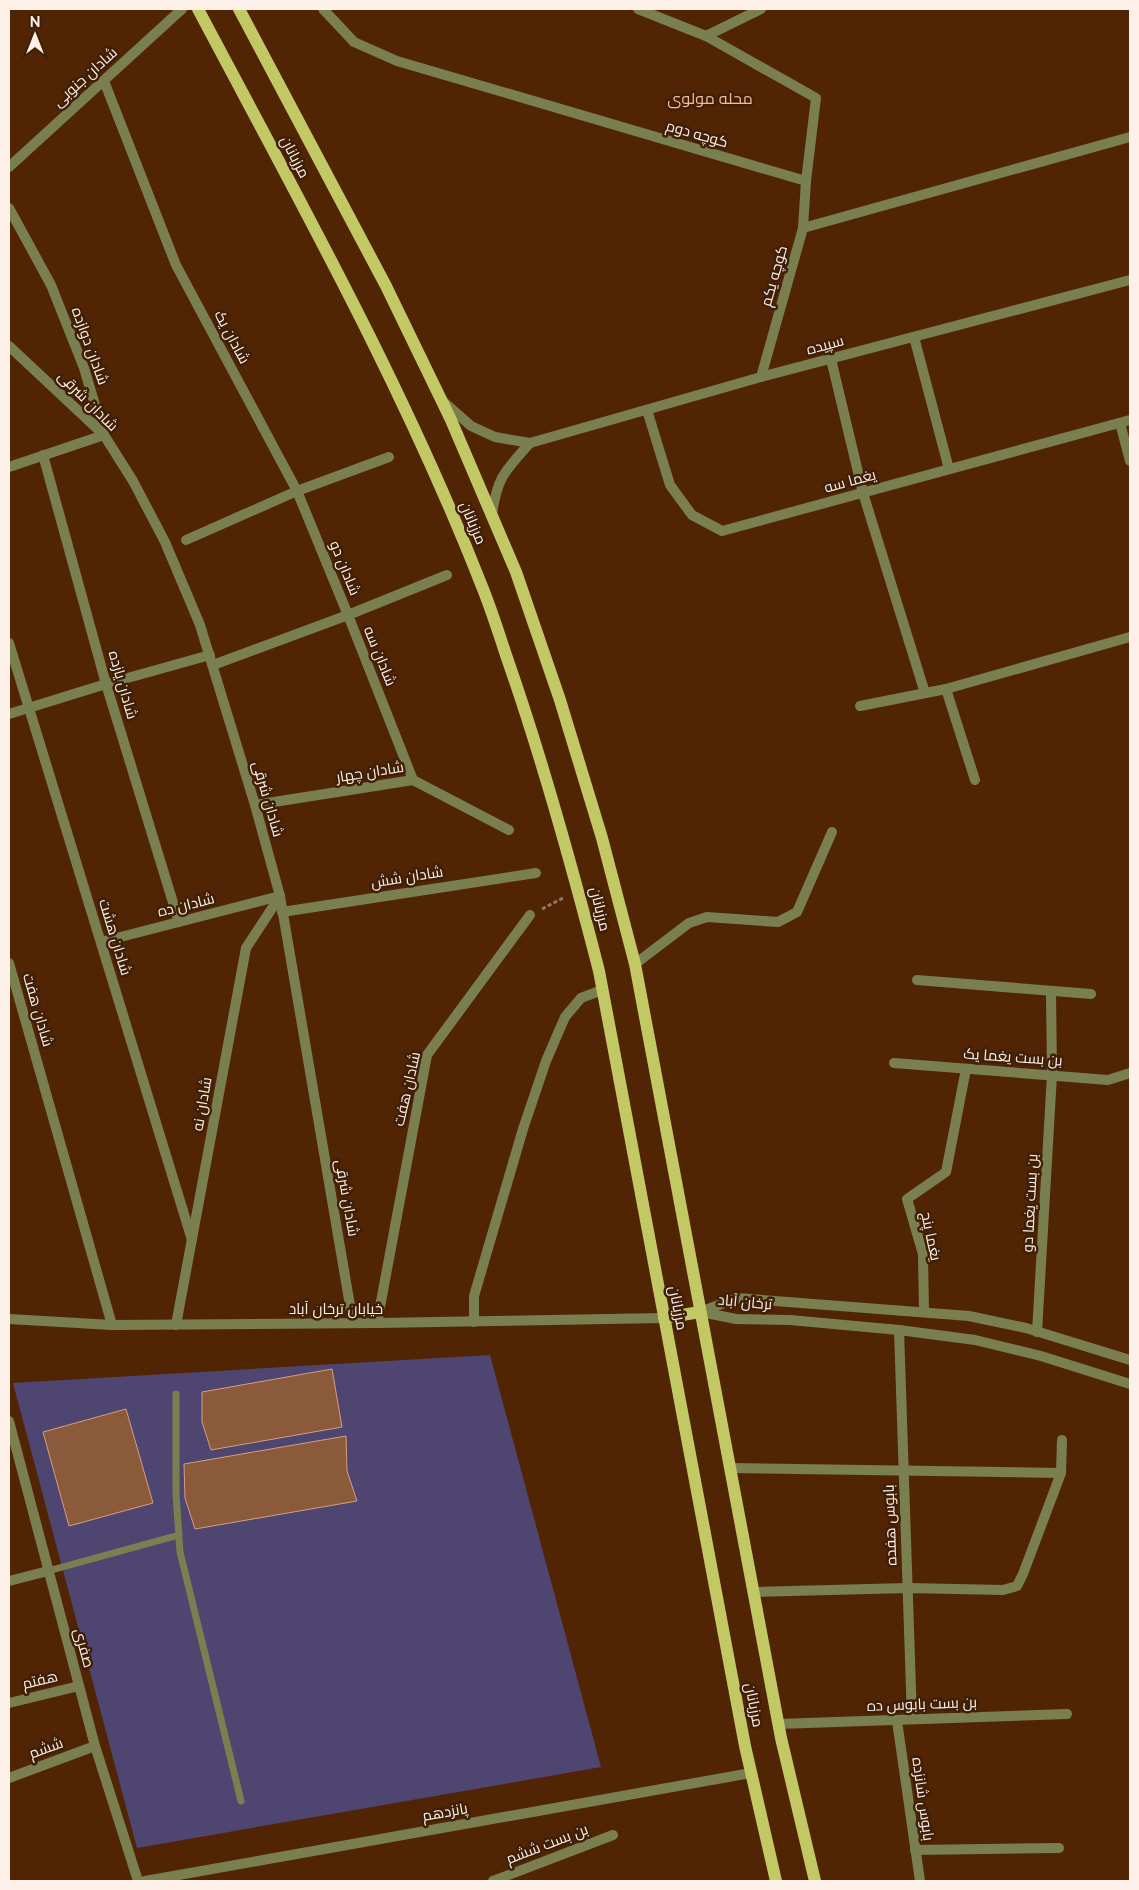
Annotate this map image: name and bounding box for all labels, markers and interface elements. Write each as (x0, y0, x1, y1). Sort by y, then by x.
north arrow (10, 10, 60, 60)
text: N (30, 14, 40, 30)
street label: شادان جنوبی (49, 43, 122, 111)
district label: محله مولوی (667, 89, 753, 109)
street label: کوچه دوم (664, 117, 730, 152)
street label: مرزبانان (276, 133, 313, 182)
street label: کوچه یکم (757, 243, 792, 309)
street label: شادان دوازده (67, 305, 112, 388)
street label: شادان یک (210, 307, 254, 367)
street label: سپیده (804, 331, 846, 360)
street label: شادان شرقی (53, 367, 122, 436)
street label: یغما سه (822, 465, 878, 497)
street label: مرزبانان (455, 499, 490, 548)
street label: شادان دو (325, 538, 364, 598)
street label: شادان سه (359, 623, 400, 689)
street label: شادان یازده (104, 649, 141, 722)
street label: شادان چهار (334, 758, 405, 787)
street label: شادان شرقی (248, 759, 287, 839)
street label: شادان شش (370, 862, 445, 893)
street label: مرزبانان (585, 885, 614, 933)
street label: شادان ده (156, 889, 217, 922)
street label: شادان هشت (94, 897, 135, 978)
street label: شادان هفت (18, 971, 57, 1049)
street label: بن بست یغما یک (963, 1045, 1063, 1070)
street label: شادان هفت (390, 1050, 425, 1128)
street label: شادان نه (188, 1076, 217, 1133)
street label: بن بست یغما دو (1018, 1153, 1043, 1253)
street label: شادان شرقی (330, 1158, 363, 1238)
street label: یغما پنج (915, 1210, 945, 1263)
street label: مرزبانان (664, 1284, 691, 1332)
street label: ترخان آباد (717, 1291, 773, 1314)
street label: خیابان ترخان آباد (289, 1300, 383, 1319)
street label: بابوس هفده (880, 1484, 901, 1566)
street label: صفری (69, 1626, 98, 1670)
street label: هفتم (21, 1667, 60, 1694)
street label: مرزبانان (740, 1681, 767, 1729)
street label: بن بست بابوس ده (867, 1693, 978, 1716)
street label: ششم (26, 1734, 66, 1763)
street label: بابوس شانزده (907, 1756, 938, 1842)
street label: پانزدهم (421, 1799, 469, 1826)
street label: بن بست ششم (503, 1820, 591, 1869)

